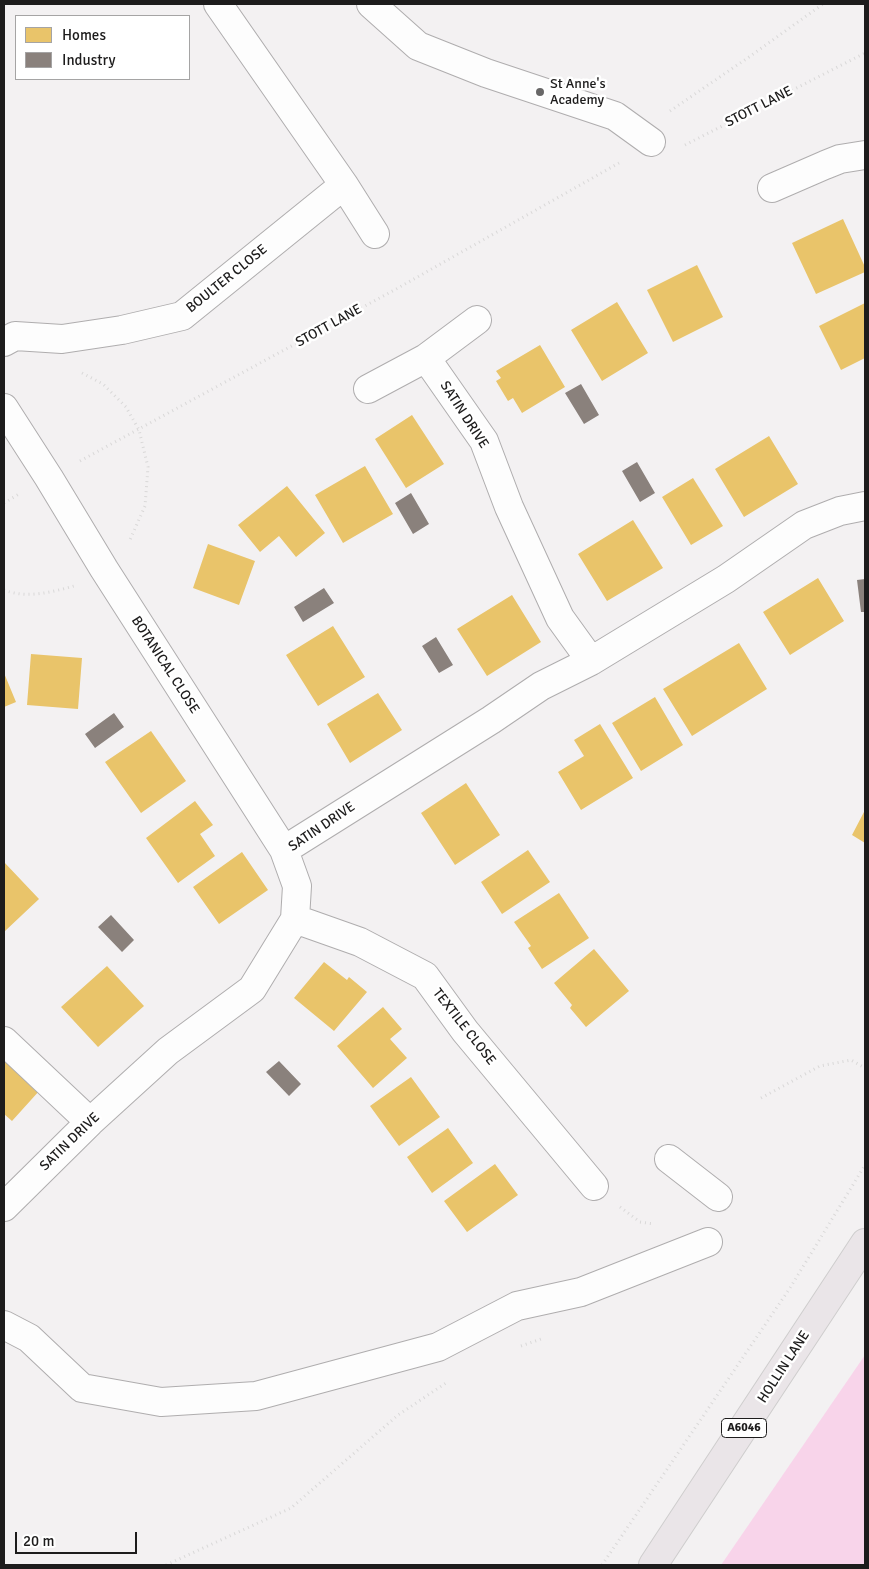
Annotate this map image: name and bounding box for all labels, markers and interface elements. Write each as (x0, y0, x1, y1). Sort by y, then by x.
legend (15, 15, 190, 80)
text: Homes (62, 26, 106, 44)
text: Industry (62, 51, 115, 69)
place label: St Anne's Academy (550, 76, 606, 108)
street label: STOTT LANE (723, 83, 795, 131)
marker: St Anne's Academy (534, 86, 546, 98)
street label: BOULTER CLOSE (183, 241, 271, 317)
street label: STOTT LANE (293, 301, 365, 351)
street label: SATIN DRIVE (436, 378, 492, 452)
street label: BOTANICAL CLOSE (127, 613, 203, 717)
street label: SATIN DRIVE (286, 799, 358, 855)
street label: TEXTILE CLOSE (429, 985, 499, 1069)
street label: SATIN DRIVE (37, 1109, 103, 1175)
street label: HOLLIN LANE (754, 1328, 814, 1406)
road number: A6046 (722, 1419, 766, 1438)
scale bar (18, 1522, 140, 1554)
text: 20 m (23, 1532, 54, 1550)

